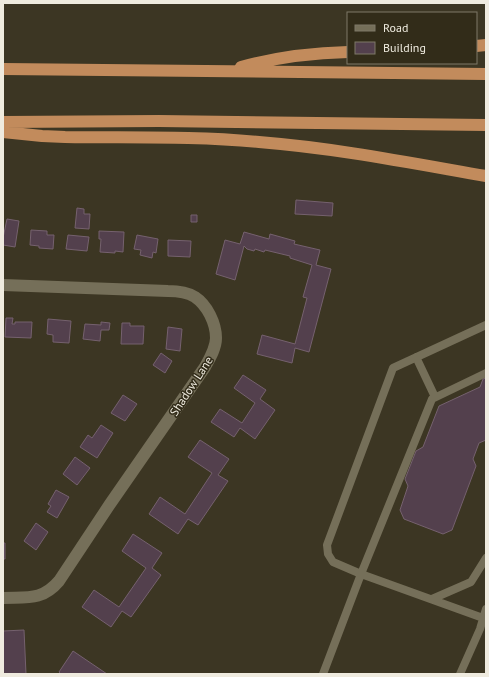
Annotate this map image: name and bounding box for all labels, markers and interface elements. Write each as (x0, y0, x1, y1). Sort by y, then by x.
legend (347, 12, 477, 64)
text: Road (383, 20, 408, 35)
text: Building (383, 40, 426, 55)
street label: Shadow Lane (166, 353, 216, 419)

